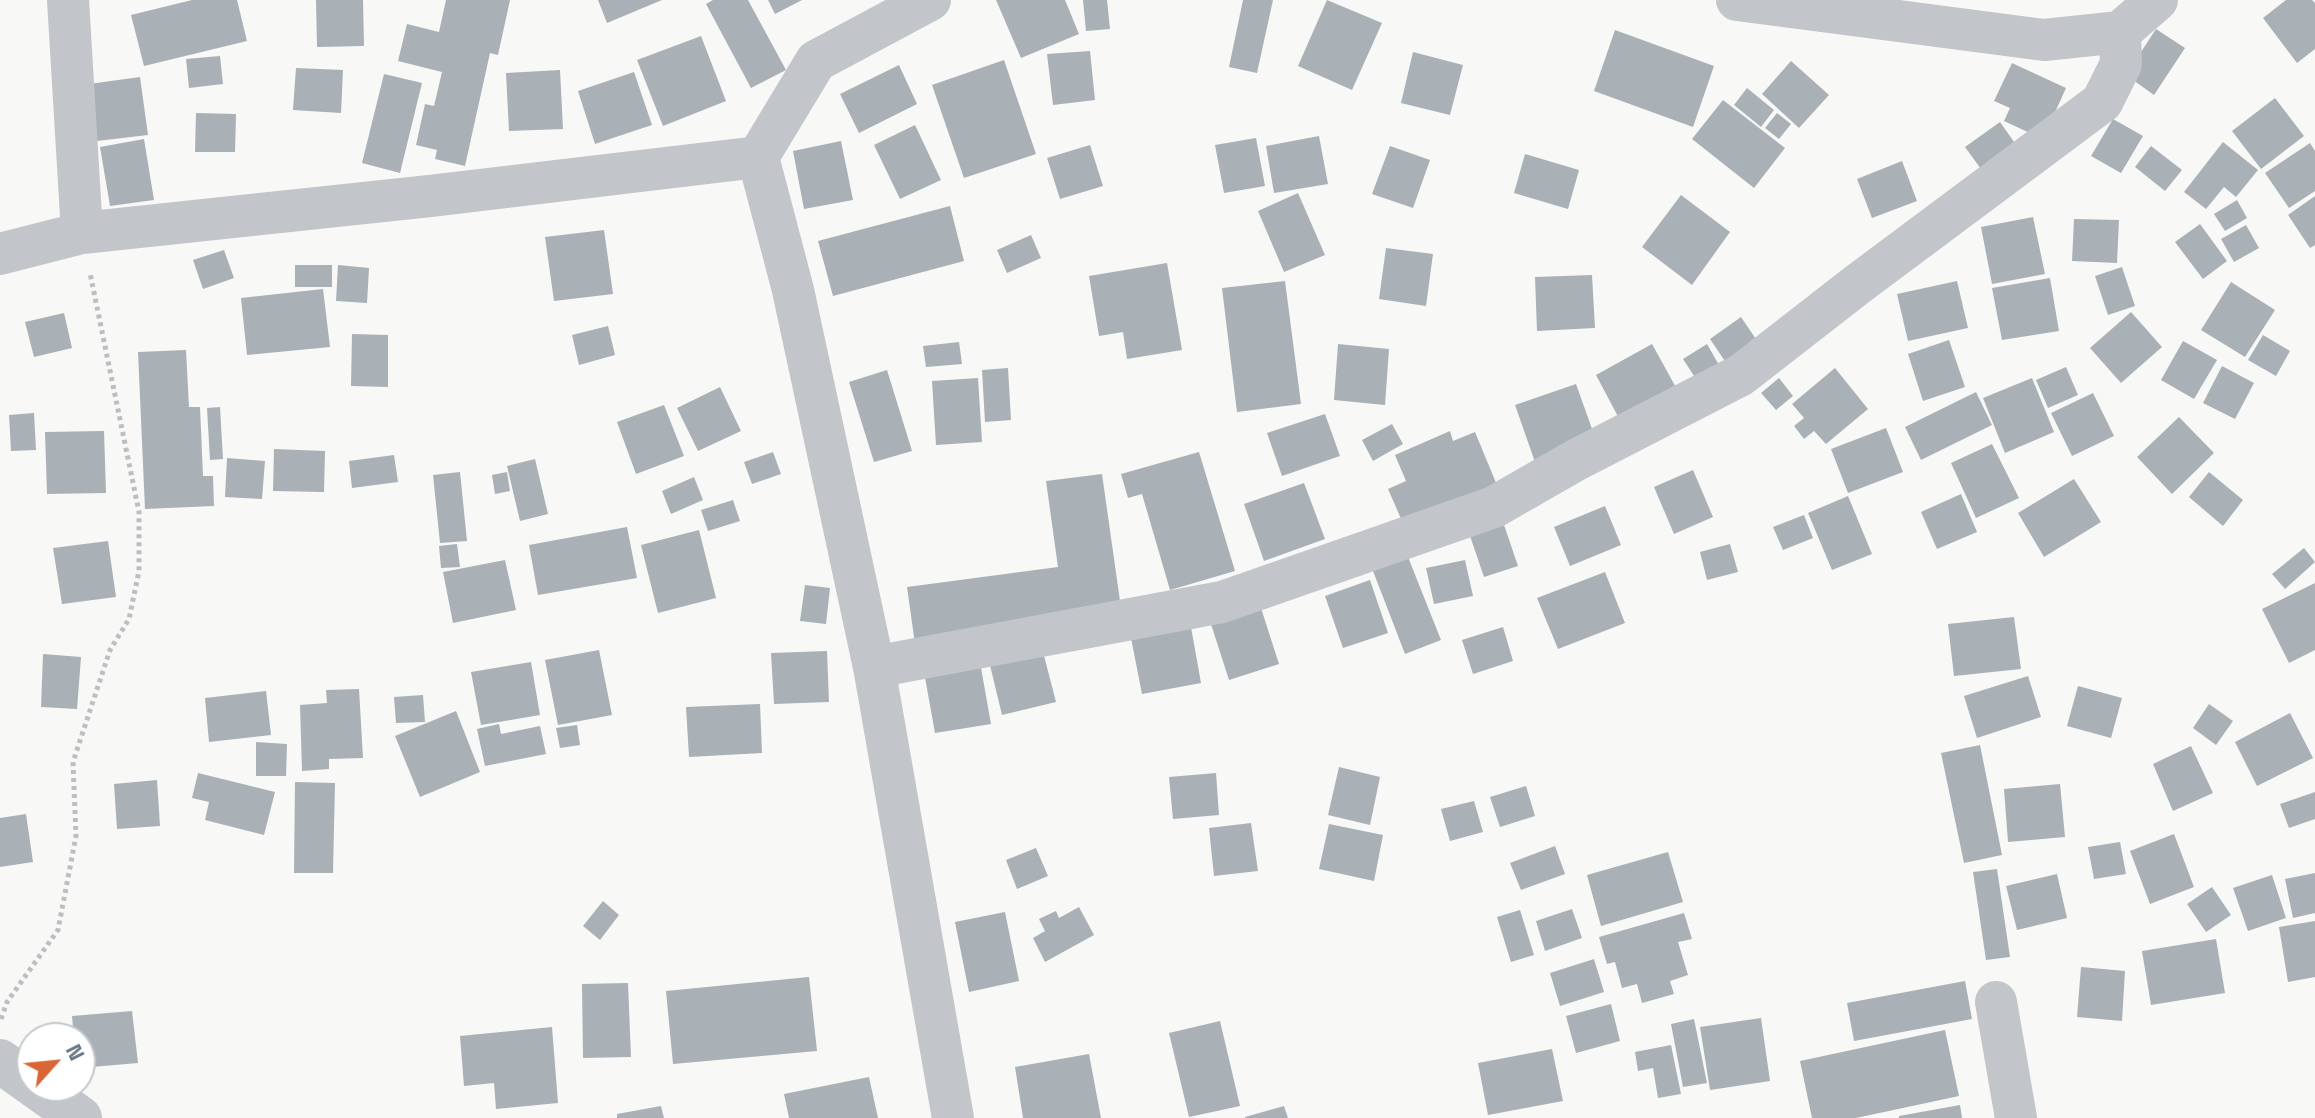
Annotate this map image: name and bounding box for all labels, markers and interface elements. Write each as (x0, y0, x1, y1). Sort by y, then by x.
north arrow (16, 1022, 96, 1102)
text: N (60, 1039, 91, 1065)

